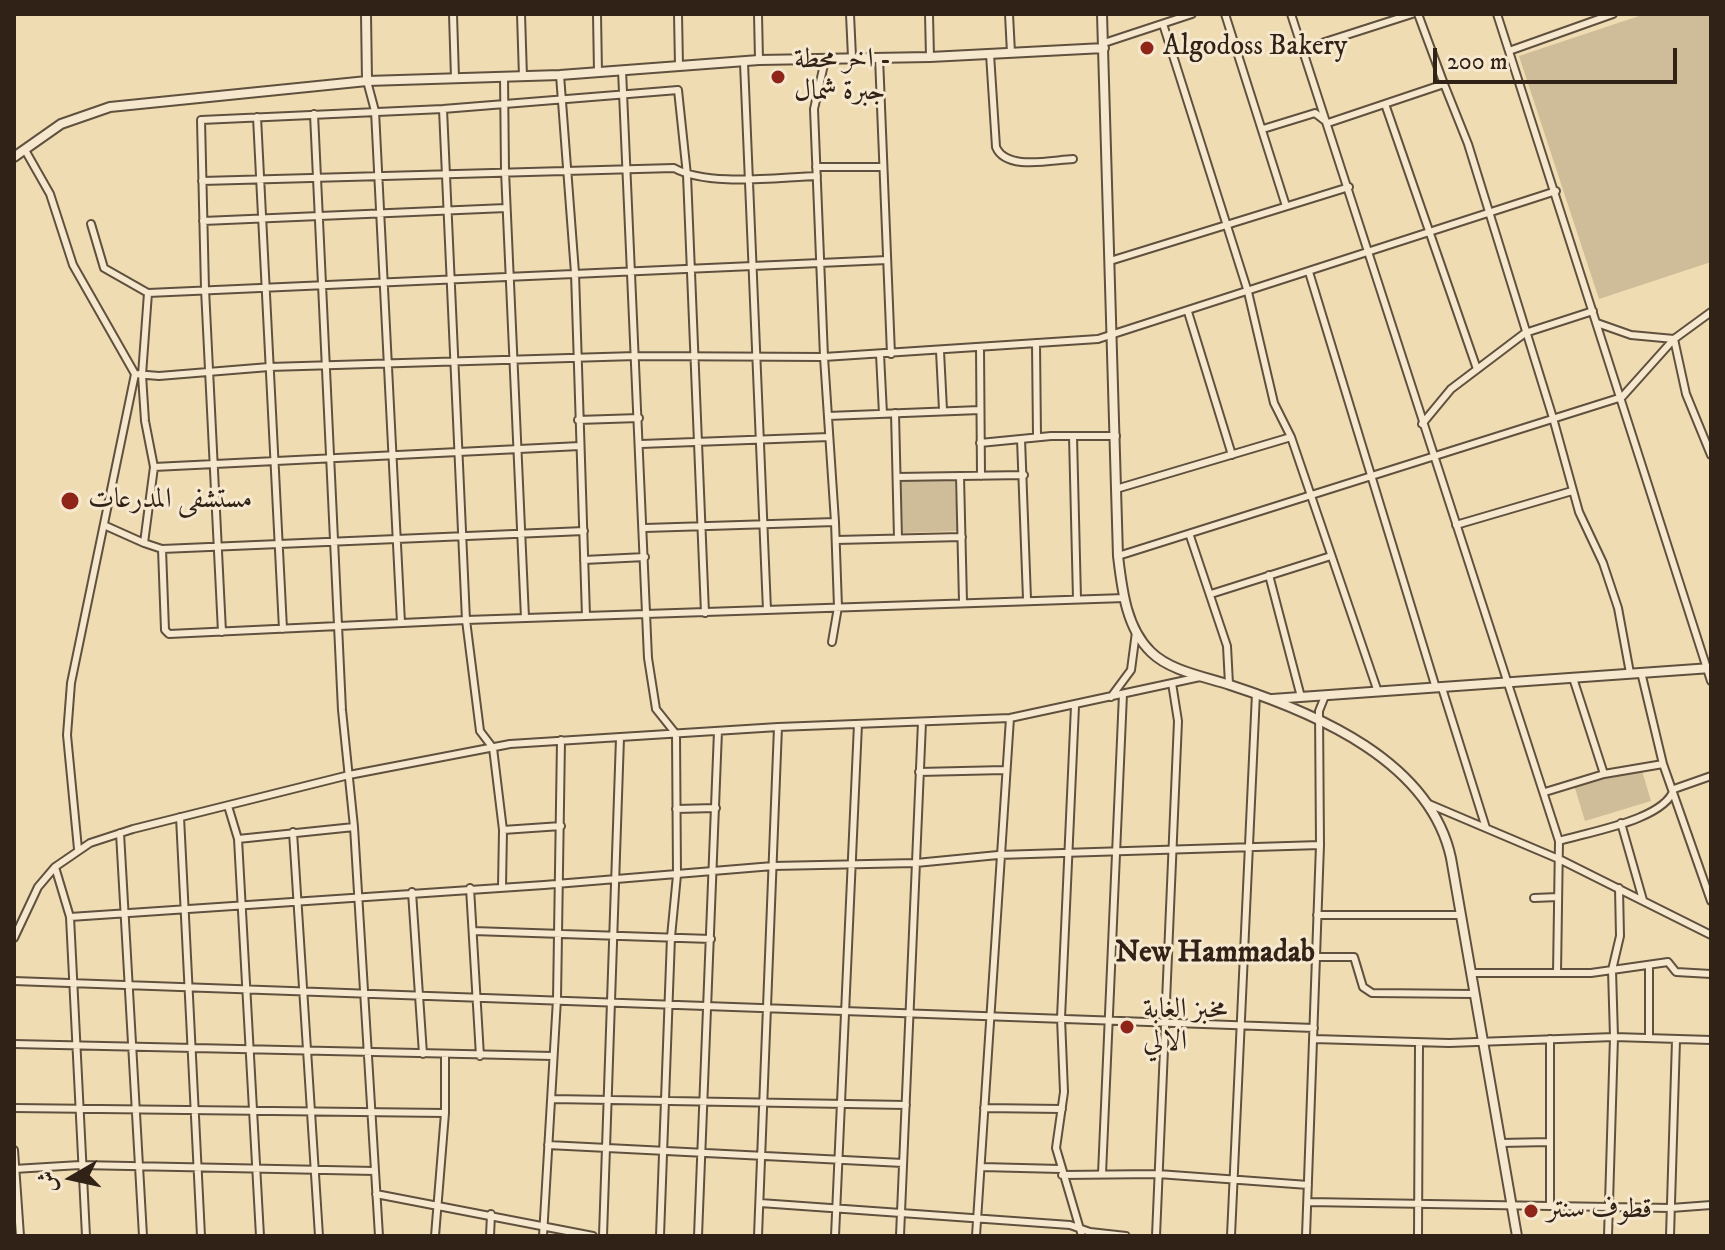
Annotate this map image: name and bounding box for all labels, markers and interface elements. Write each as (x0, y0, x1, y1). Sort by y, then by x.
place label: Algodoss Bakery (1163, 31, 1347, 65)
scale bar (1437, 32, 1681, 82)
marker: Algodoss Bakery (1138, 39, 1156, 57)
place label: اخر محطة - جبرة شمال (794, 44, 891, 110)
text: 200 m (1447, 47, 1508, 77)
marker: اخر محطة - جبرة شمال (769, 68, 787, 86)
place label: مستشفى المدرعات (88, 484, 252, 518)
marker: مستشفى المدرعات (59, 490, 81, 512)
district label: New Hammadab (1115, 937, 1315, 973)
place label: مخبز الغابة الالي (1143, 994, 1227, 1060)
marker: مخبز الغابة الالي (1118, 1018, 1136, 1036)
north arrow (32, 1138, 112, 1218)
text: ش (33, 1169, 63, 1195)
place label: قطوف سنتر (1547, 1194, 1652, 1228)
marker: قطوف سنتر (1522, 1202, 1540, 1220)

